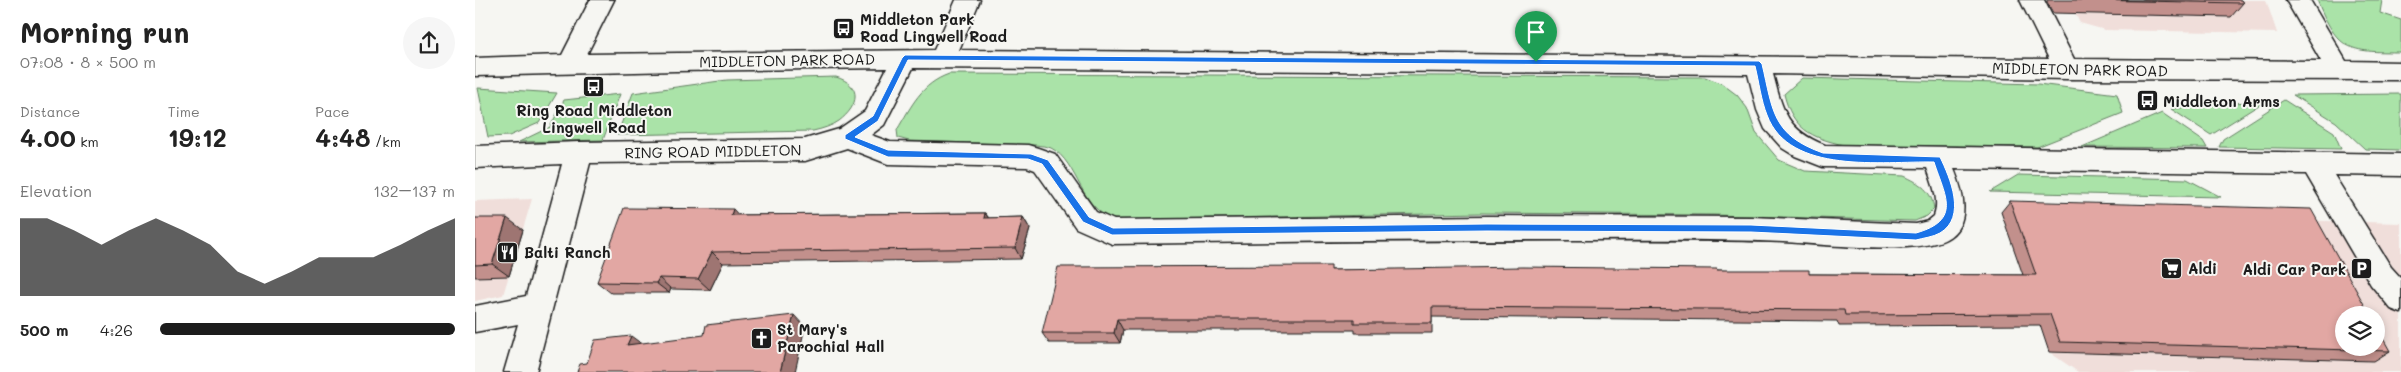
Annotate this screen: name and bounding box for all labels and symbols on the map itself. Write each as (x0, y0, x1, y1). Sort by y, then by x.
place label: Middleton Park Road Lingwell Road (860, 9, 1008, 46)
pin (1515, 11, 1557, 62)
bus stop icon: Middleton Park Road Lingwell Road (832, 16, 856, 40)
street label: MIDDLETON PARK ROAD (699, 48, 875, 72)
street label: MIDDLETON PARK ROAD (1992, 57, 2168, 81)
bus stop icon: Ring Road Middleton Lingwell Road (582, 75, 606, 99)
bus stop icon: Middleton Arms (2135, 89, 2159, 113)
place label: Middleton Arms (2163, 91, 2280, 111)
place label: Ring Road Middleton Lingwell Road (516, 100, 672, 137)
street label: RING ROAD MIDDLETON (624, 139, 802, 163)
restaurant icon: Balti Ranch (496, 240, 520, 264)
place label: Balti Ranch (524, 242, 611, 262)
supermarket icon: Aldi (2160, 256, 2184, 280)
parking icon: Aldi Car Park (2350, 257, 2374, 281)
place label: Aldi (2188, 258, 2217, 278)
place label: Aldi Car Park (2243, 259, 2346, 279)
place label: St Mary's Parochial Hall (777, 319, 884, 356)
church icon: St Mary's Parochial Hall (749, 326, 773, 350)

